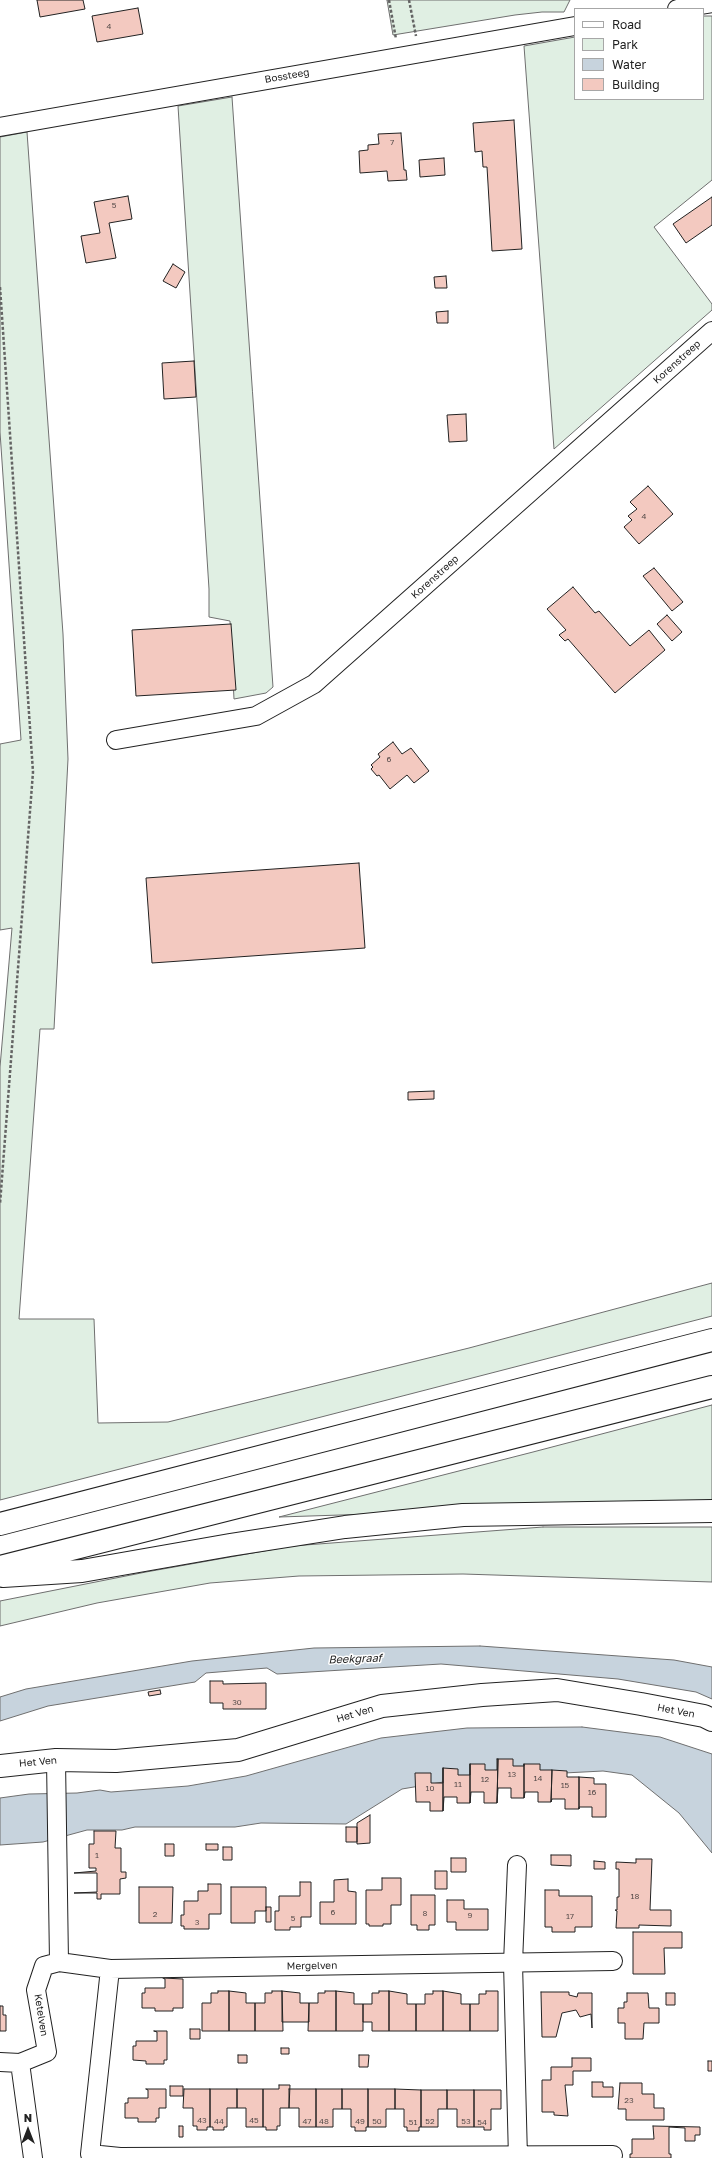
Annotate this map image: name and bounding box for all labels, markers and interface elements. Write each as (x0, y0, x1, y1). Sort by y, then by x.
legend (574, 8, 704, 100)
text: Road (612, 17, 641, 32)
house number: 4 (107, 21, 111, 31)
text: Park (612, 37, 638, 52)
text: Water (612, 57, 646, 72)
street label: Bossteeg (264, 66, 310, 86)
text: Building (612, 77, 660, 92)
house number: 7 (390, 137, 394, 147)
house number: 5 (112, 200, 116, 210)
street label: Korenstreep (651, 338, 703, 386)
house number: 4 (642, 511, 646, 521)
street label: Korenstreep (409, 553, 461, 601)
house number: 6 (387, 754, 391, 764)
water label: Beekgraaf (328, 1651, 382, 1667)
house number: 30 (232, 1697, 242, 1707)
street label: Het Ven (656, 1701, 696, 1721)
street label: Het Ven (335, 1703, 375, 1725)
street label: Het Ven (19, 1754, 57, 1770)
house number: 13 (508, 1769, 516, 1779)
house number: 14 (534, 1773, 542, 1783)
house number: 12 (481, 1774, 489, 1784)
house number: 11 (454, 1779, 462, 1789)
house number: 15 (561, 1780, 569, 1790)
house number: 10 (426, 1783, 434, 1793)
house number: 16 (588, 1787, 596, 1797)
house number: 1 (95, 1850, 99, 1860)
house number: 18 (631, 1891, 639, 1901)
house number: 6 (331, 1907, 335, 1917)
house number: 8 (423, 1908, 427, 1918)
house number: 2 (153, 1909, 157, 1919)
house number: 9 (468, 1910, 472, 1920)
house number: 17 (566, 1911, 574, 1921)
house number: 5 (291, 1913, 295, 1923)
house number: 3 (195, 1917, 199, 1927)
street label: Mergelven (287, 1960, 337, 1972)
street label: Ketelven (32, 1993, 50, 2037)
house number: 23 (624, 2095, 634, 2105)
north arrow (8, 2110, 48, 2150)
text: N (24, 2111, 32, 2124)
house number: 43 (197, 2115, 207, 2125)
house number: 45 (249, 2115, 259, 2125)
house number: 44 (214, 2116, 224, 2126)
house number: 47 (302, 2116, 312, 2126)
house number: 48 (319, 2116, 329, 2126)
house number: 49 (355, 2116, 365, 2126)
house number: 50 (372, 2116, 382, 2126)
house number: 52 (425, 2116, 435, 2126)
house number: 53 (461, 2116, 471, 2126)
house number: 51 (409, 2117, 417, 2127)
house number: 54 (477, 2117, 487, 2127)

